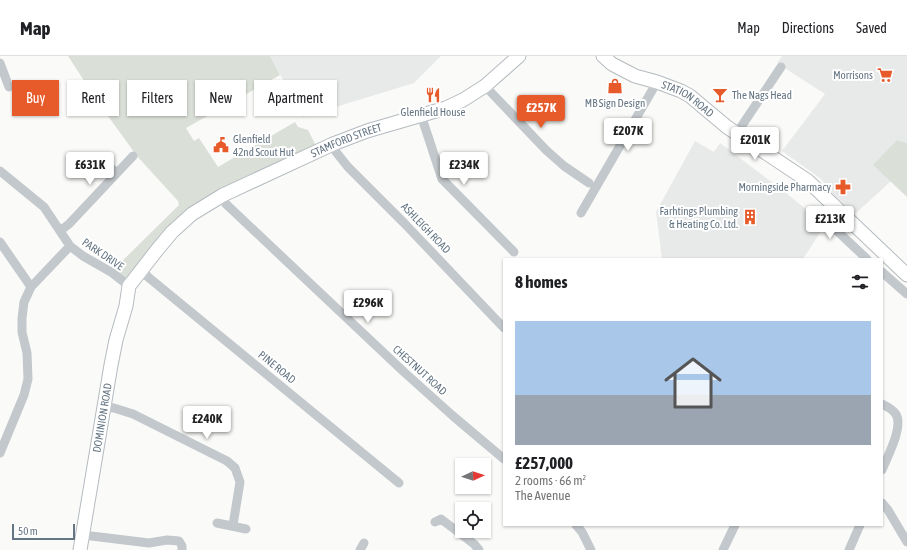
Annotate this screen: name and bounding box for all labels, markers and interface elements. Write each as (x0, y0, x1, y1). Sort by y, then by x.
text: Map (20, 17, 51, 39)
text: Map (737, 20, 760, 36)
text: Directions (782, 20, 834, 36)
text: Saved (856, 20, 887, 36)
supermarket icon: Morrisons (876, 66, 894, 84)
place label: Morrisons (833, 69, 873, 81)
shop icon: MB Sign Design (606, 77, 624, 95)
street label: STATION ROAD (660, 78, 716, 119)
chip: Buy (12, 80, 59, 116)
chip: Rent (67, 80, 119, 116)
chip: Filters (127, 80, 187, 116)
chip: New (195, 80, 246, 116)
chip: Apartment (254, 80, 337, 116)
restaurant icon: Glenfield House (424, 86, 442, 104)
bar icon: The Nags Head (711, 86, 729, 104)
place label: The Nags Head (732, 89, 792, 101)
pin: £257K (513, 95, 569, 129)
place label: MB Sign Design (585, 97, 645, 109)
text: £257K (526, 100, 556, 115)
place label: Glenfield House (401, 106, 465, 118)
pin: £207K (600, 118, 656, 152)
street label: STAMFORD STREET (309, 121, 383, 159)
text: £207K (613, 123, 643, 138)
pin: £201K (727, 127, 783, 161)
text: £201K (740, 132, 770, 147)
place label: Glenfield 42nd Scout Hut (233, 133, 294, 158)
public building icon: Glenfield 42nd Scout Hut (212, 136, 230, 154)
pin: £631K (62, 152, 118, 186)
pin: £234K (436, 152, 492, 186)
text: £631K (75, 157, 105, 172)
text: £234K (449, 157, 479, 172)
pharmacy icon: Morningside Pharmacy (834, 178, 852, 196)
place label: Morningside Pharmacy (738, 181, 831, 193)
street label: ASHLEIGH ROAD (399, 200, 453, 256)
place label: Farhtings Plumbing & Heating Co. Ltd. (660, 205, 738, 230)
pin: £213K (802, 206, 858, 240)
building icon: Farhtings Plumbing & Heating Co. Ltd. (741, 208, 759, 226)
text: £213K (815, 211, 845, 226)
street label: PARK DRIVE (80, 236, 126, 272)
icon: filters (849, 271, 871, 293)
text: 8 homes (515, 272, 568, 292)
pin: £296K (340, 290, 396, 324)
text: £296K (353, 295, 383, 310)
street label: CHESTNUT ROAD (391, 343, 449, 397)
icon: home (657, 347, 729, 419)
street label: PINE ROAD (256, 348, 298, 386)
street label: DOMINION ROAD (90, 382, 114, 453)
pin: £240K (179, 406, 235, 440)
text: £240K (192, 411, 222, 426)
text: £257,000 (515, 453, 573, 473)
north arrow (455, 458, 491, 494)
map controls (455, 458, 491, 538)
text: 2 rooms · 66 m² (515, 473, 586, 488)
text: The Avenue (515, 488, 570, 503)
button: locate (455, 502, 491, 538)
scale bar (12, 522, 75, 541)
text: 50 m (18, 525, 38, 537)

